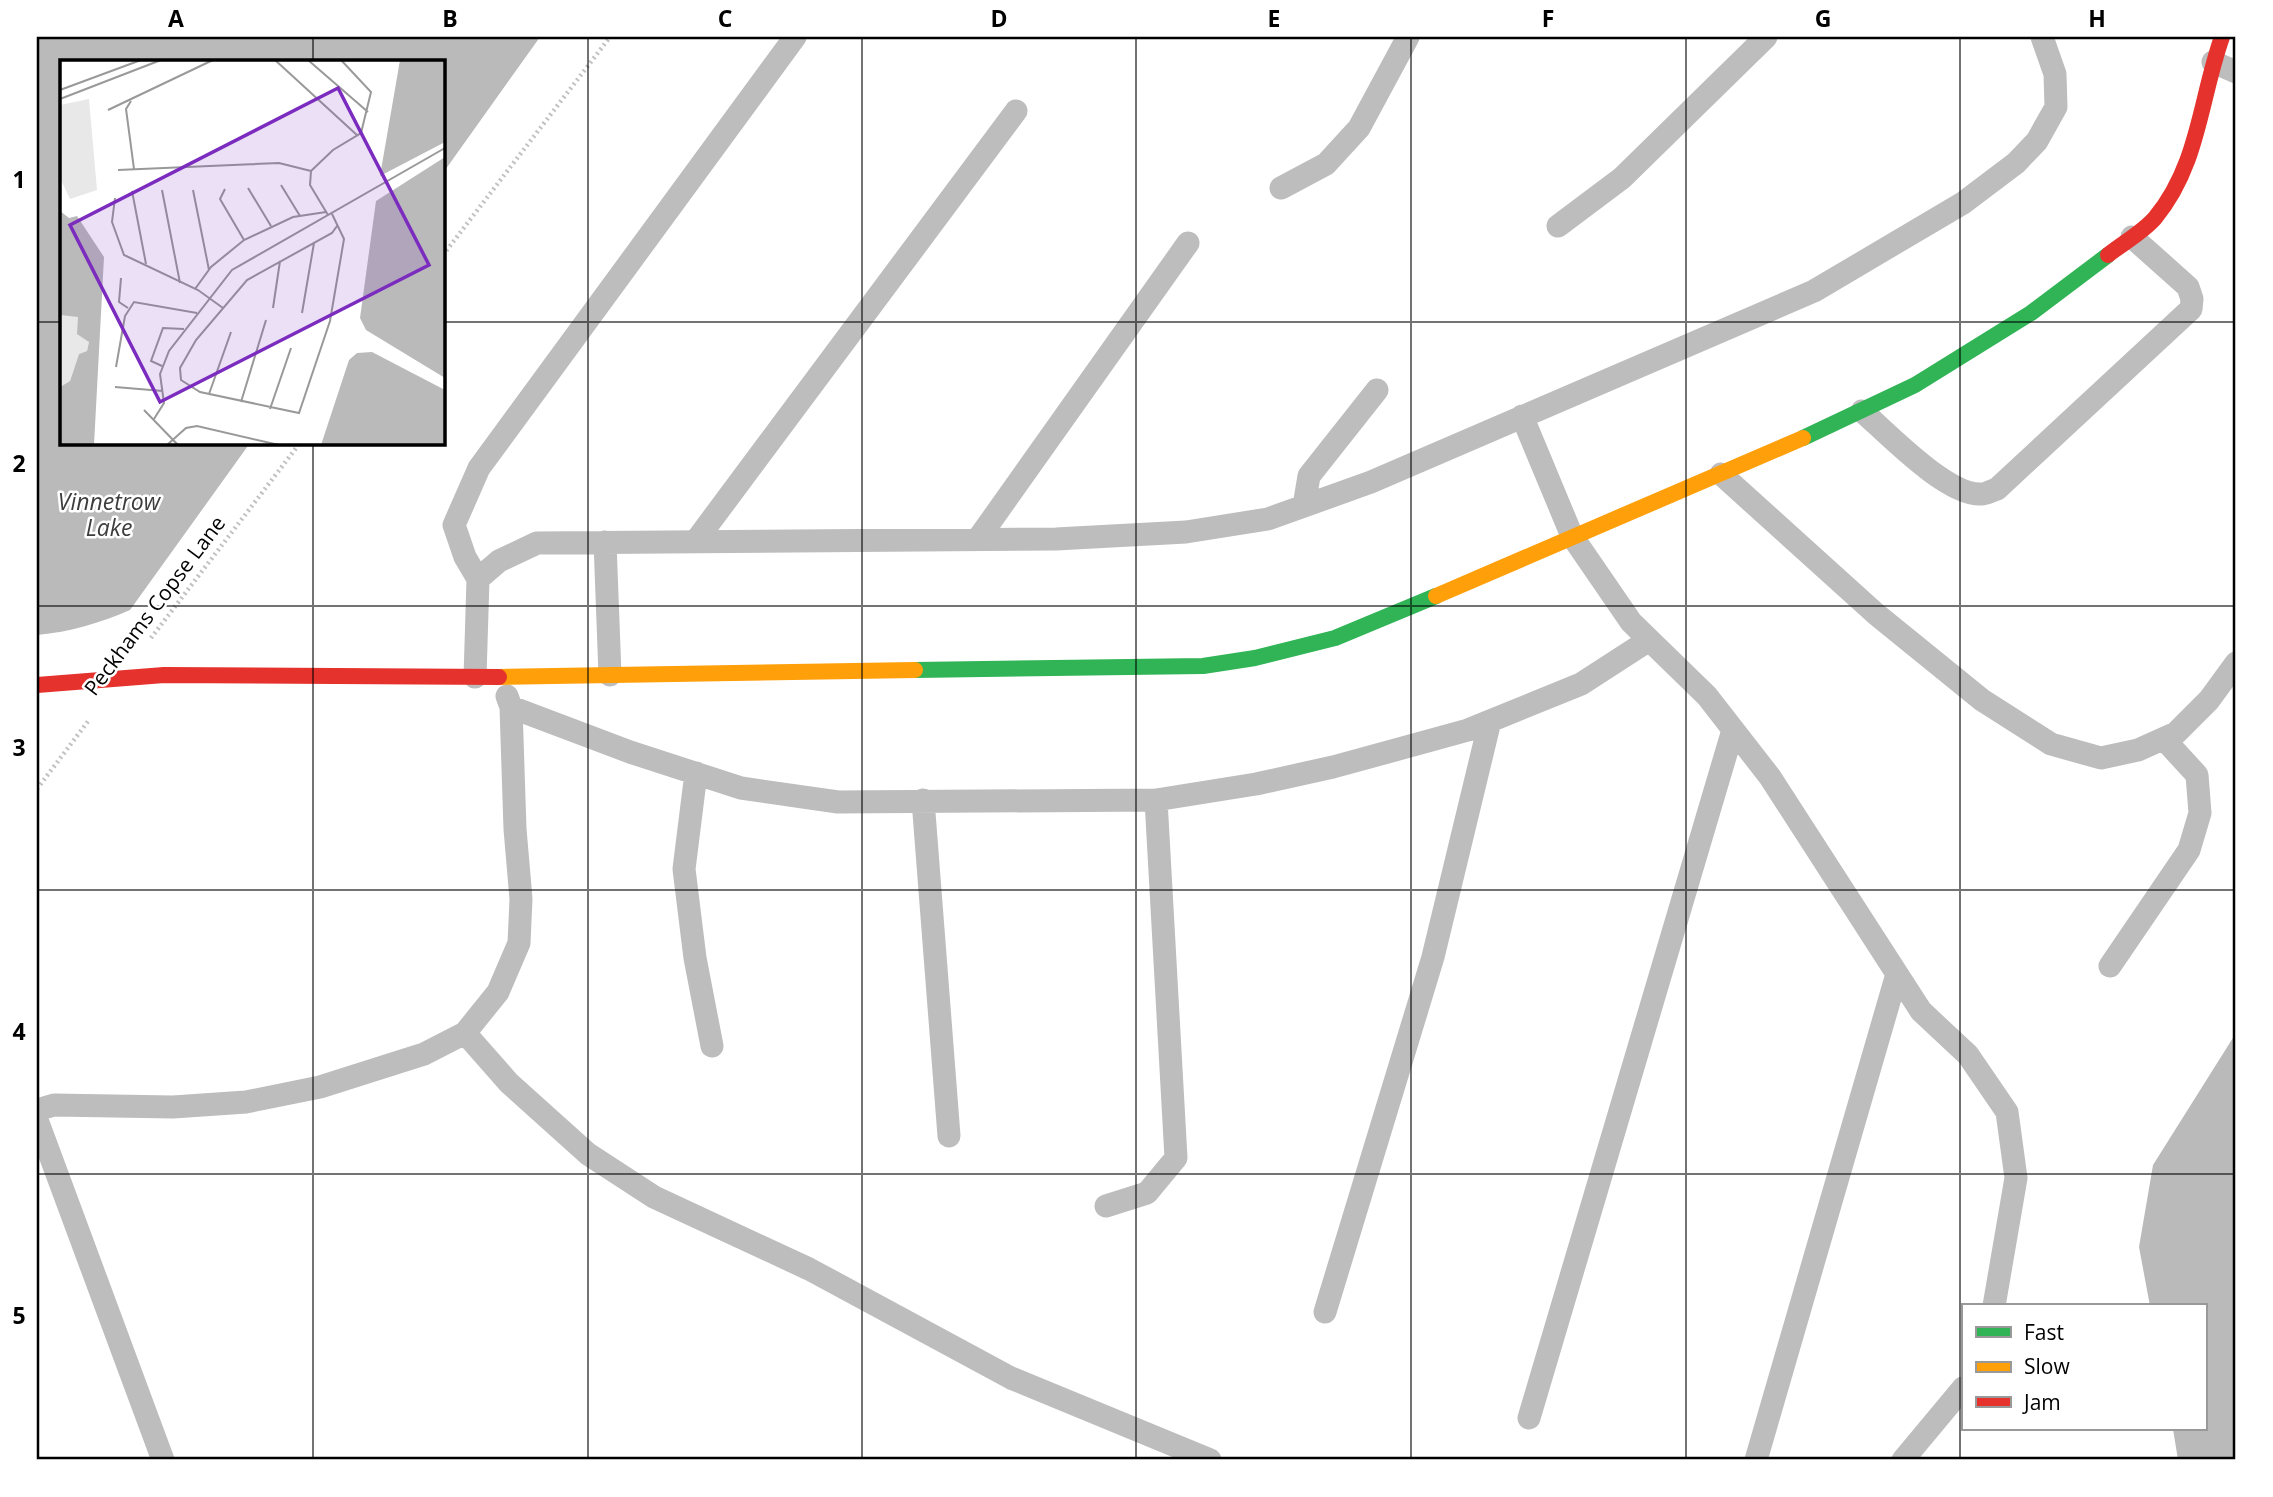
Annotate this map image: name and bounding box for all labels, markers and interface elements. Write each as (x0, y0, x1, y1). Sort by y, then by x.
text: A (168, 2, 184, 34)
text: B (442, 2, 458, 34)
text: C (718, 2, 732, 34)
text: D (990, 2, 1008, 34)
text: E (1268, 2, 1280, 34)
text: F (1542, 2, 1554, 34)
text: G (1815, 2, 1831, 34)
text: H (2088, 2, 2106, 34)
inset map (60, 60, 444, 444)
text: 1 (12, 163, 26, 195)
text: 2 (12, 447, 26, 479)
water label: Vinnetrow Lake (58, 485, 162, 543)
street label: Peckhams Copse Lane (77, 510, 231, 701)
text: 3 (12, 731, 26, 763)
text: 4 (12, 1015, 26, 1047)
text: 5 (12, 1299, 26, 1331)
legend (1962, 1304, 2206, 1430)
text: Fast (2024, 1318, 2064, 1346)
text: Slow (2024, 1352, 2070, 1380)
text: Jam (2022, 1388, 2061, 1416)

